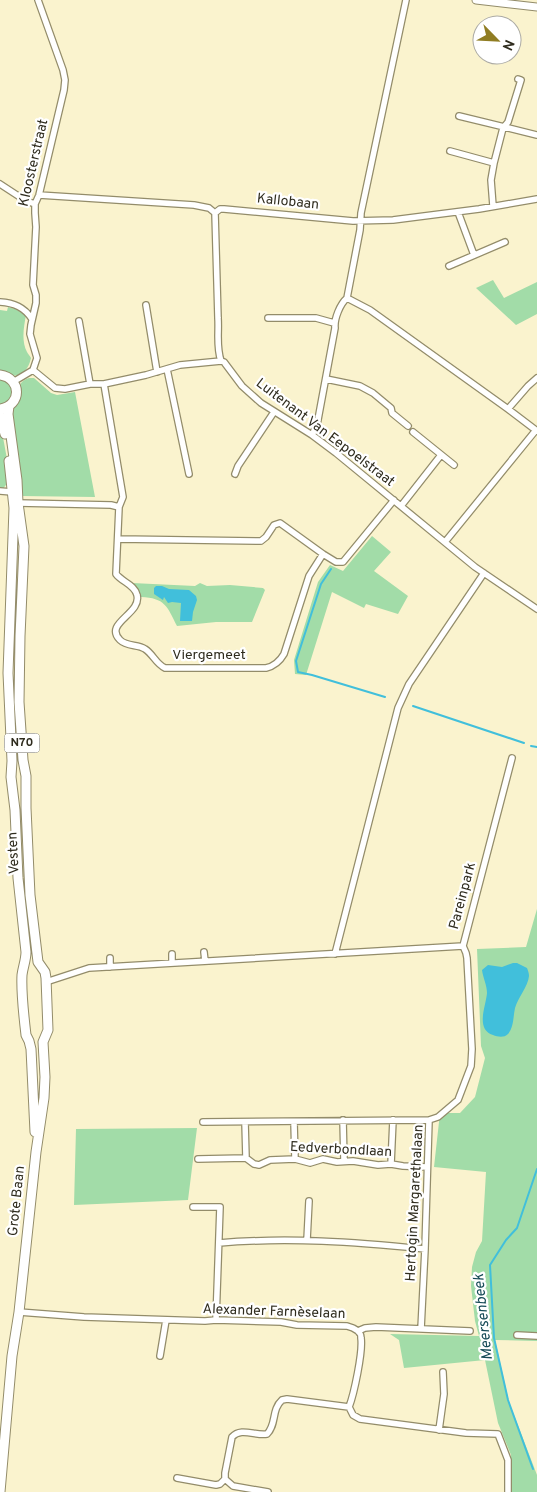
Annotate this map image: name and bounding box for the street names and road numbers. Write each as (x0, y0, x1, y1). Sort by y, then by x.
street label: Kloosterstraat (16, 118, 52, 208)
street label: Kallobaan (256, 190, 320, 214)
street label: Luitenant Van Eepoelstraat (252, 375, 398, 491)
street label: Viergemeet (172, 647, 246, 664)
road number: N70 (5, 734, 40, 752)
street label: Vesten (4, 831, 24, 875)
street label: Pareinpark (446, 861, 480, 931)
street label: Hertogin Margarethalaan (402, 1124, 428, 1282)
street label: Eedverbondlaan (290, 1139, 392, 1161)
street label: Grote Baan (5, 1165, 29, 1237)
street label: Alexander Farnèselaan (202, 1301, 346, 1323)

